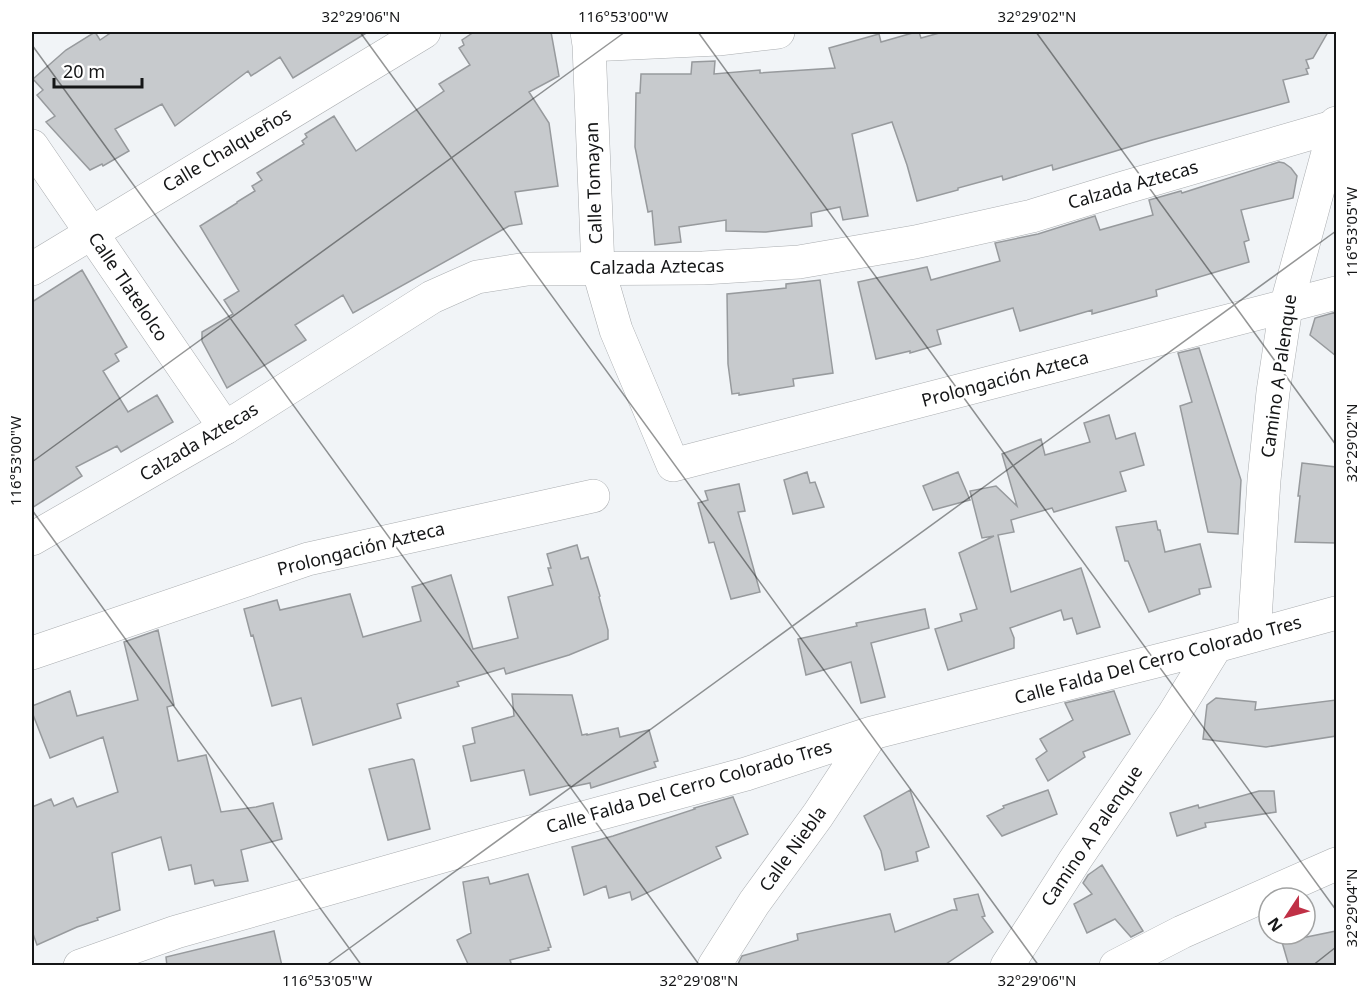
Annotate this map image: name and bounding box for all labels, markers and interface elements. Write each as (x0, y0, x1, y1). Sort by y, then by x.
text: 32°29'06"N (322, 6, 400, 26)
text: 116°53'00"W (578, 6, 668, 26)
text: 32°29'02"N (998, 6, 1076, 26)
scale bar (54, 51, 142, 89)
text: 20 m (63, 59, 105, 83)
street label: Calle Chalqueños (158, 101, 295, 197)
street label: Calle Tomayan (579, 121, 607, 245)
street label: Calzada Aztecas (1065, 154, 1201, 214)
text: 116°53'05"W (1341, 187, 1361, 277)
street label: Calle Tlatelolco (83, 227, 174, 346)
street label: Calzada Aztecas (590, 253, 724, 279)
street label: Camino A Palenque (1255, 292, 1301, 459)
street label: Prolongación Azteca (919, 344, 1091, 412)
street label: Calzada Aztecas (135, 396, 262, 486)
text: 32°29'02"N (1341, 404, 1361, 482)
text: 116°53'00"W (5, 416, 25, 506)
street label: Prolongación Azteca (274, 516, 447, 580)
street label: Calle Falda Del Cerro Colorado Tres (1012, 609, 1304, 709)
street label: Calle Falda Del Cerro Colorado Tres (543, 734, 834, 838)
street label: Camino A Palenque (1035, 760, 1147, 911)
street label: Calle Niebla (753, 801, 831, 896)
text: 32°29'04"N (1341, 869, 1361, 947)
north arrow (1257, 886, 1317, 946)
text: N (1262, 913, 1288, 937)
text: 116°53'05"W (282, 970, 372, 990)
text: 32°29'08"N (660, 970, 738, 990)
text: 32°29'06"N (998, 970, 1076, 990)

